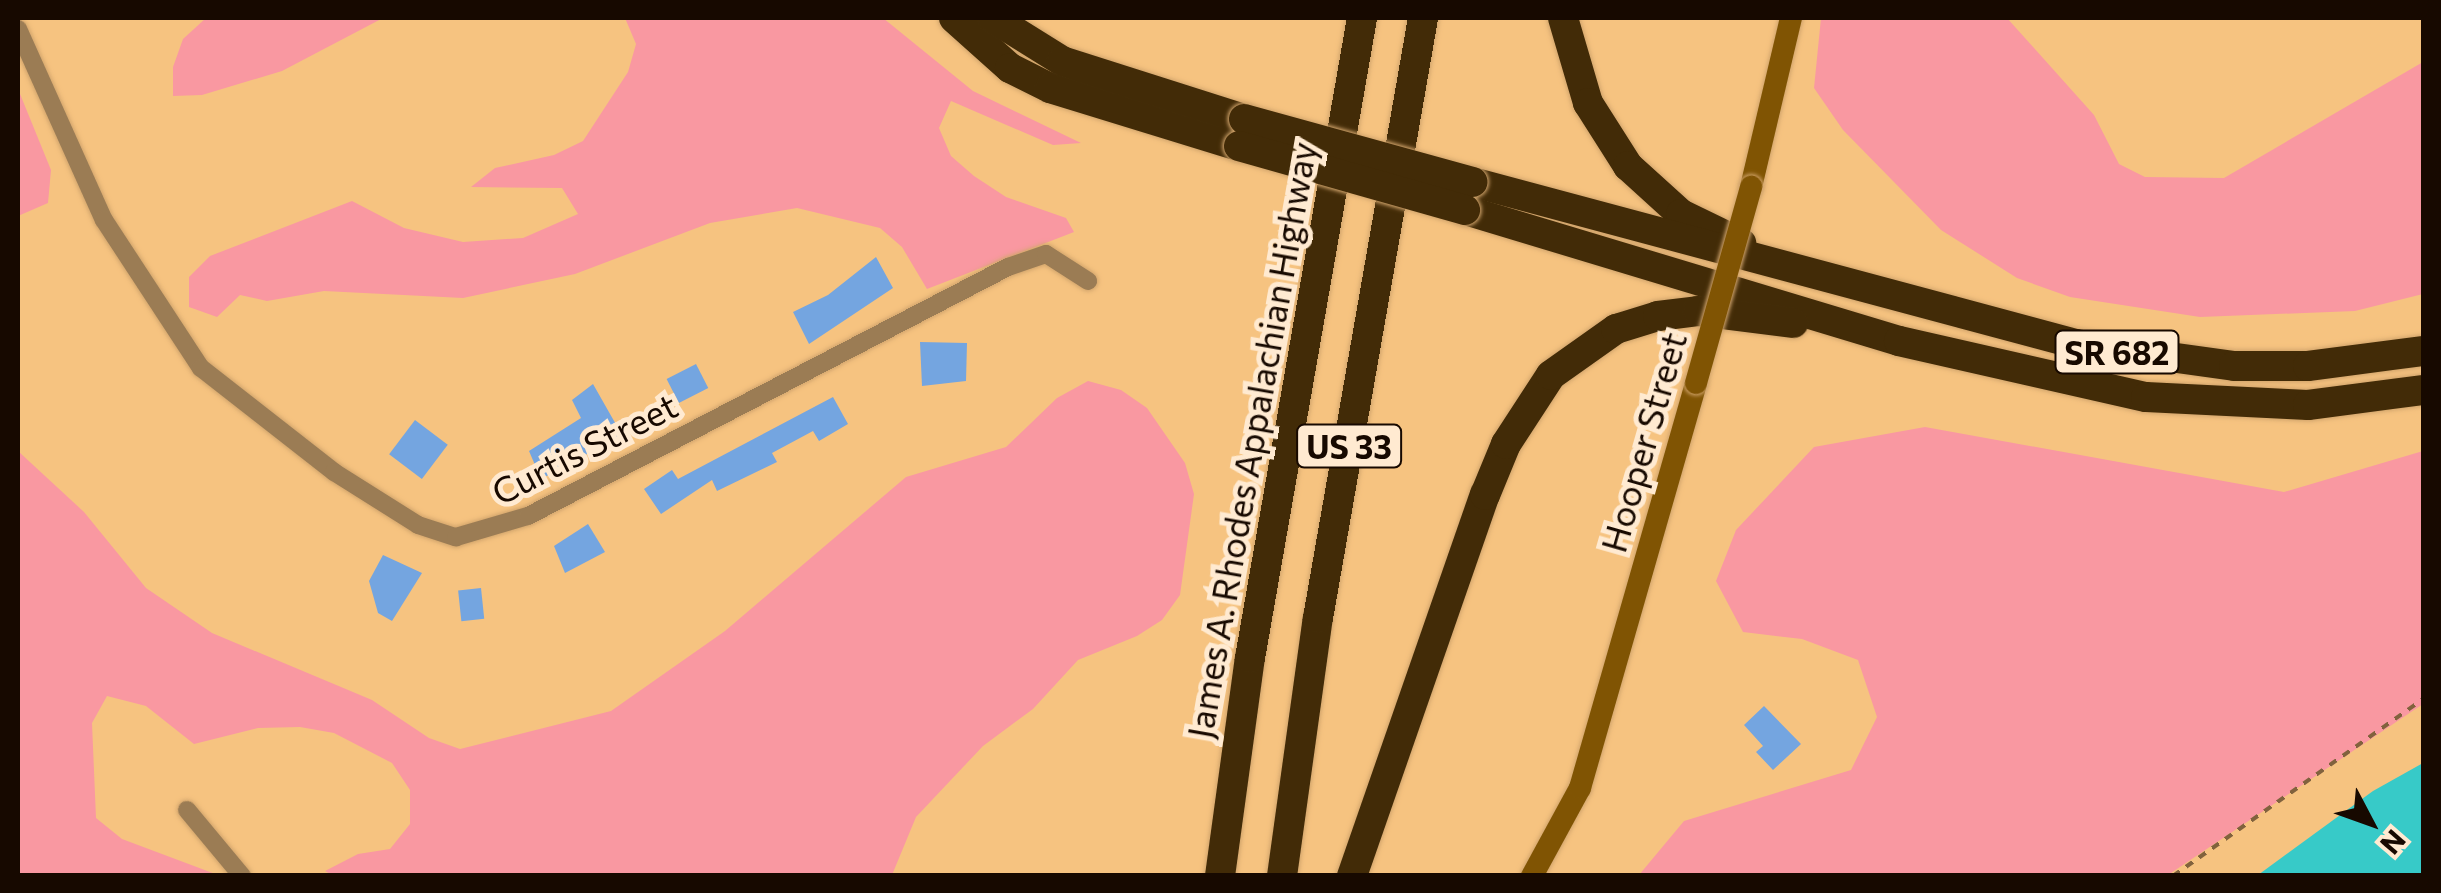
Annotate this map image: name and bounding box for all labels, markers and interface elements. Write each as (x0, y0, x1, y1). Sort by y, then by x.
street label: James A. Rhodes Appalachian Highway (1178, 138, 1324, 742)
road number: SR 682 (2052, 325, 2182, 379)
street label: Hooper Street (1592, 327, 1694, 557)
street label: Curtis Street (484, 383, 684, 513)
road number: US 33 (1294, 419, 1404, 473)
north arrow (2321, 773, 2421, 873)
text: N (2374, 824, 2413, 862)

